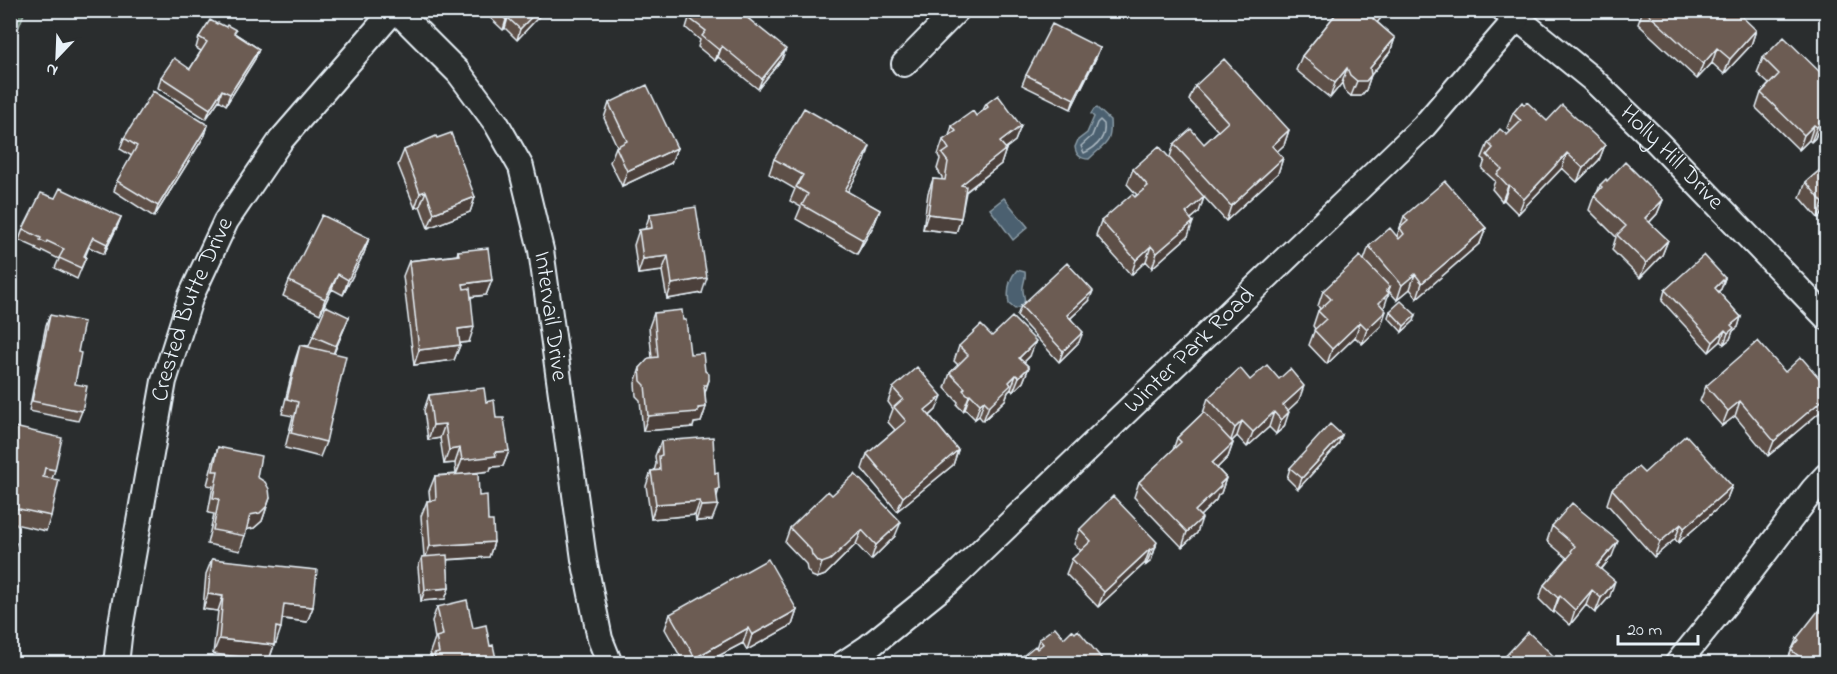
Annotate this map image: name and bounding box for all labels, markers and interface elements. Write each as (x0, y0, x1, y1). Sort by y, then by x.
north arrow (27, 27, 87, 87)
text: N (42, 56, 62, 82)
street label: Holly Hill Drive (1612, 97, 1732, 219)
street label: Crested Butte Drive (143, 211, 243, 404)
street label: Intervail Drive (524, 249, 577, 383)
street label: Winter Park Road (1116, 279, 1264, 422)
scale bar (1618, 608, 1698, 646)
text: 20 m (1627, 618, 1662, 644)

